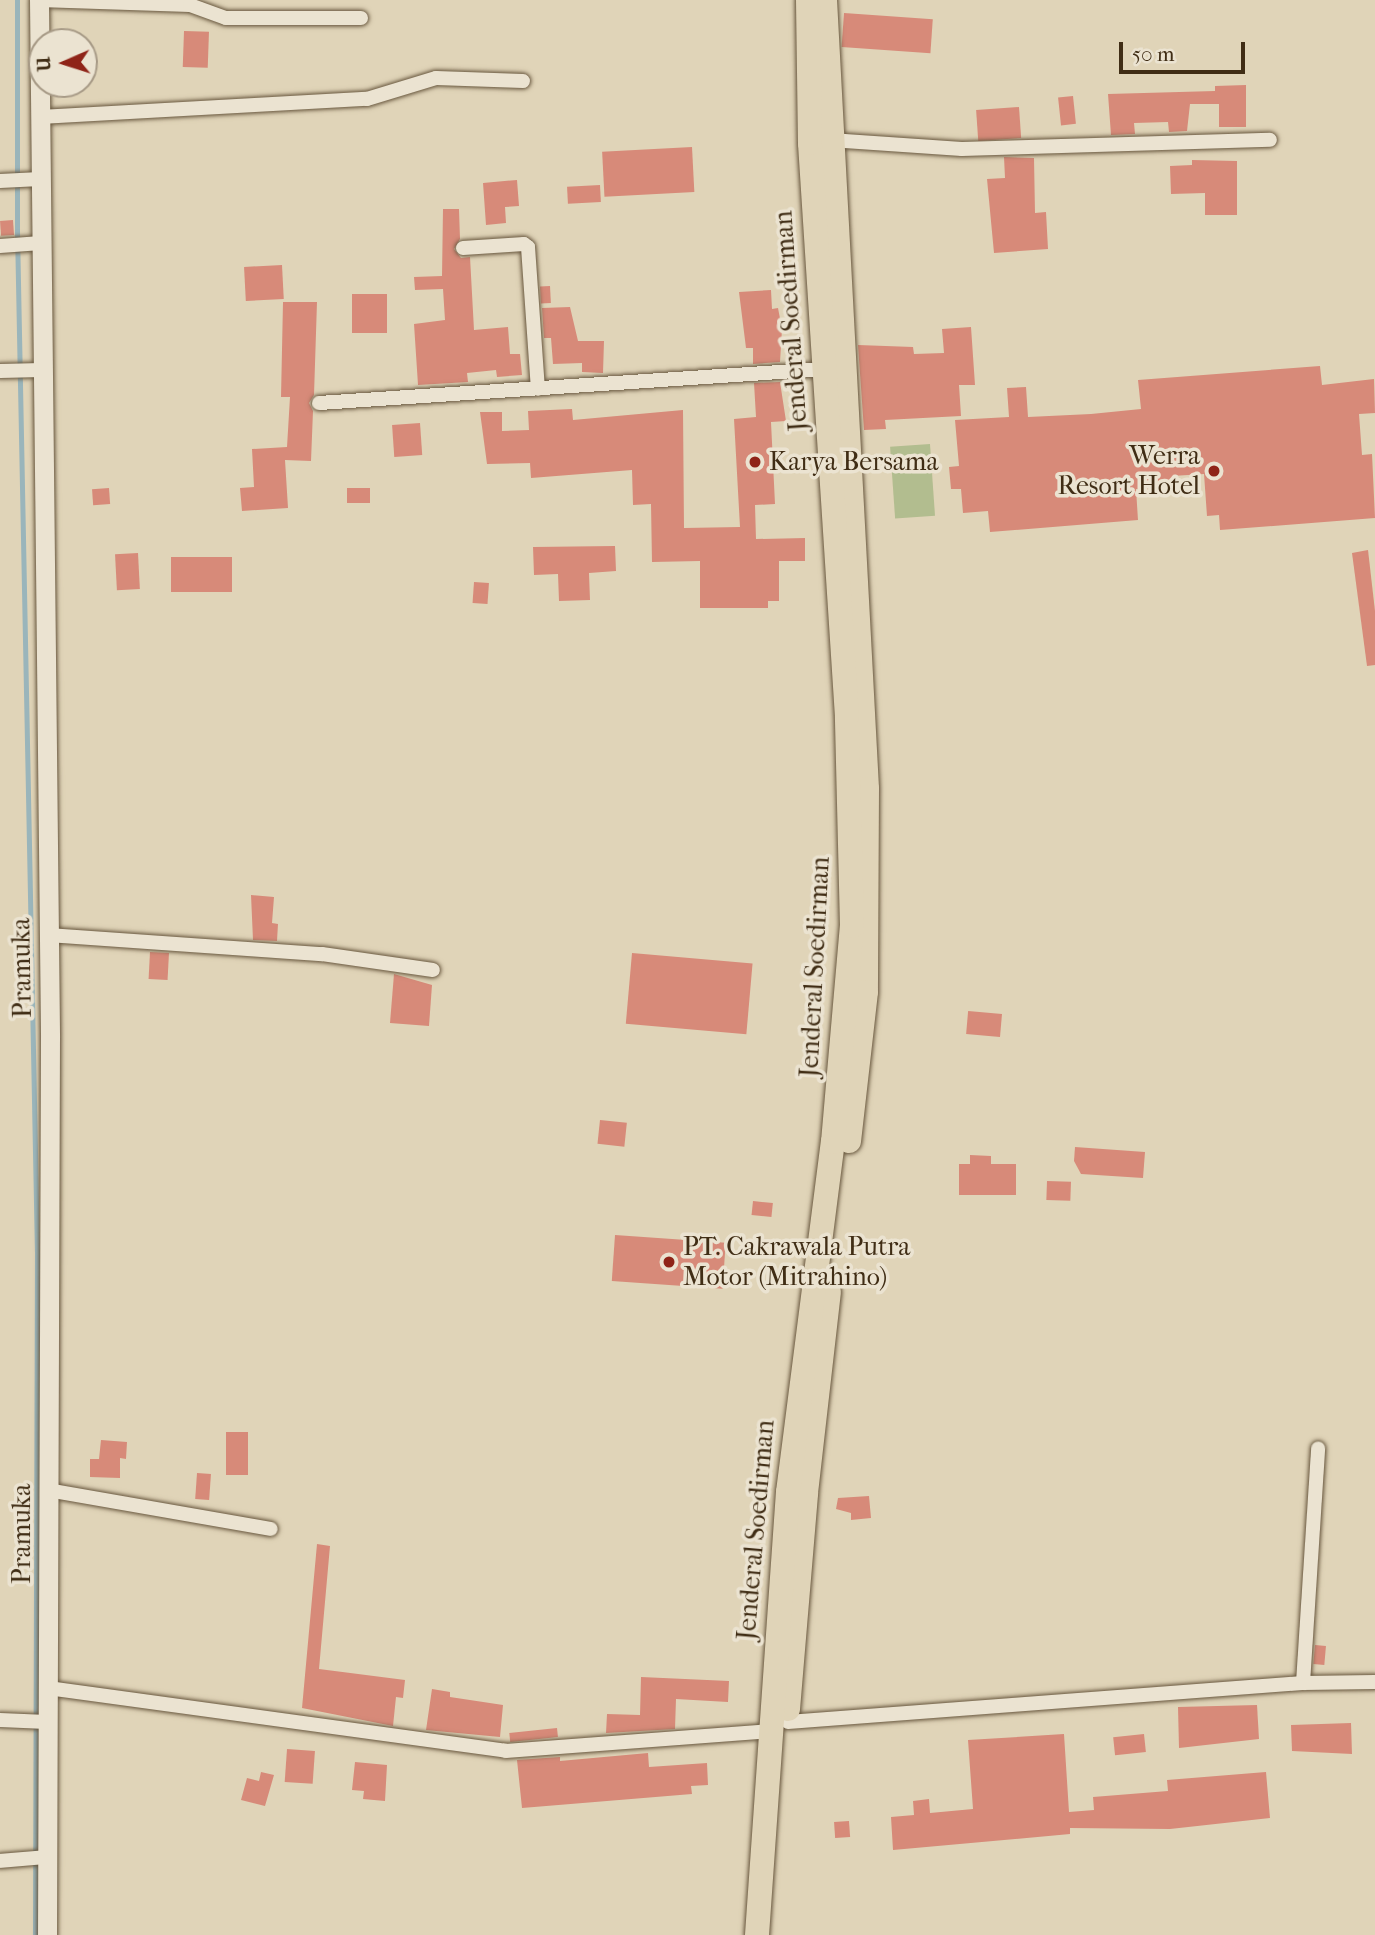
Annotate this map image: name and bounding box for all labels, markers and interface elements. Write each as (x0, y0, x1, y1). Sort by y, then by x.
north arrow (28, 28, 98, 98)
scale bar (1123, 28, 1249, 72)
text: 50 m (1132, 42, 1175, 66)
text: U (33, 56, 55, 72)
street label: Jenderal Soedirman (768, 210, 814, 432)
place label: Werra Resort Hotel (1057, 440, 1200, 502)
place label: Karya Bersama (769, 446, 938, 478)
marker: Karya Bersama (747, 454, 763, 470)
marker: Werra Resort Hotel (1206, 463, 1222, 479)
street label: Jenderal Soedirman (794, 856, 836, 1078)
street label: Pramuka (6, 918, 38, 1018)
place label: PT. Cakrawala Putra Motor (Mitrahino) (683, 1231, 910, 1292)
marker: PT. Cakrawala Putra Motor (Mitrahino) (661, 1254, 677, 1270)
street label: Jenderal Soedirman (731, 1419, 781, 1641)
street label: Pramuka (6, 1484, 38, 1584)

